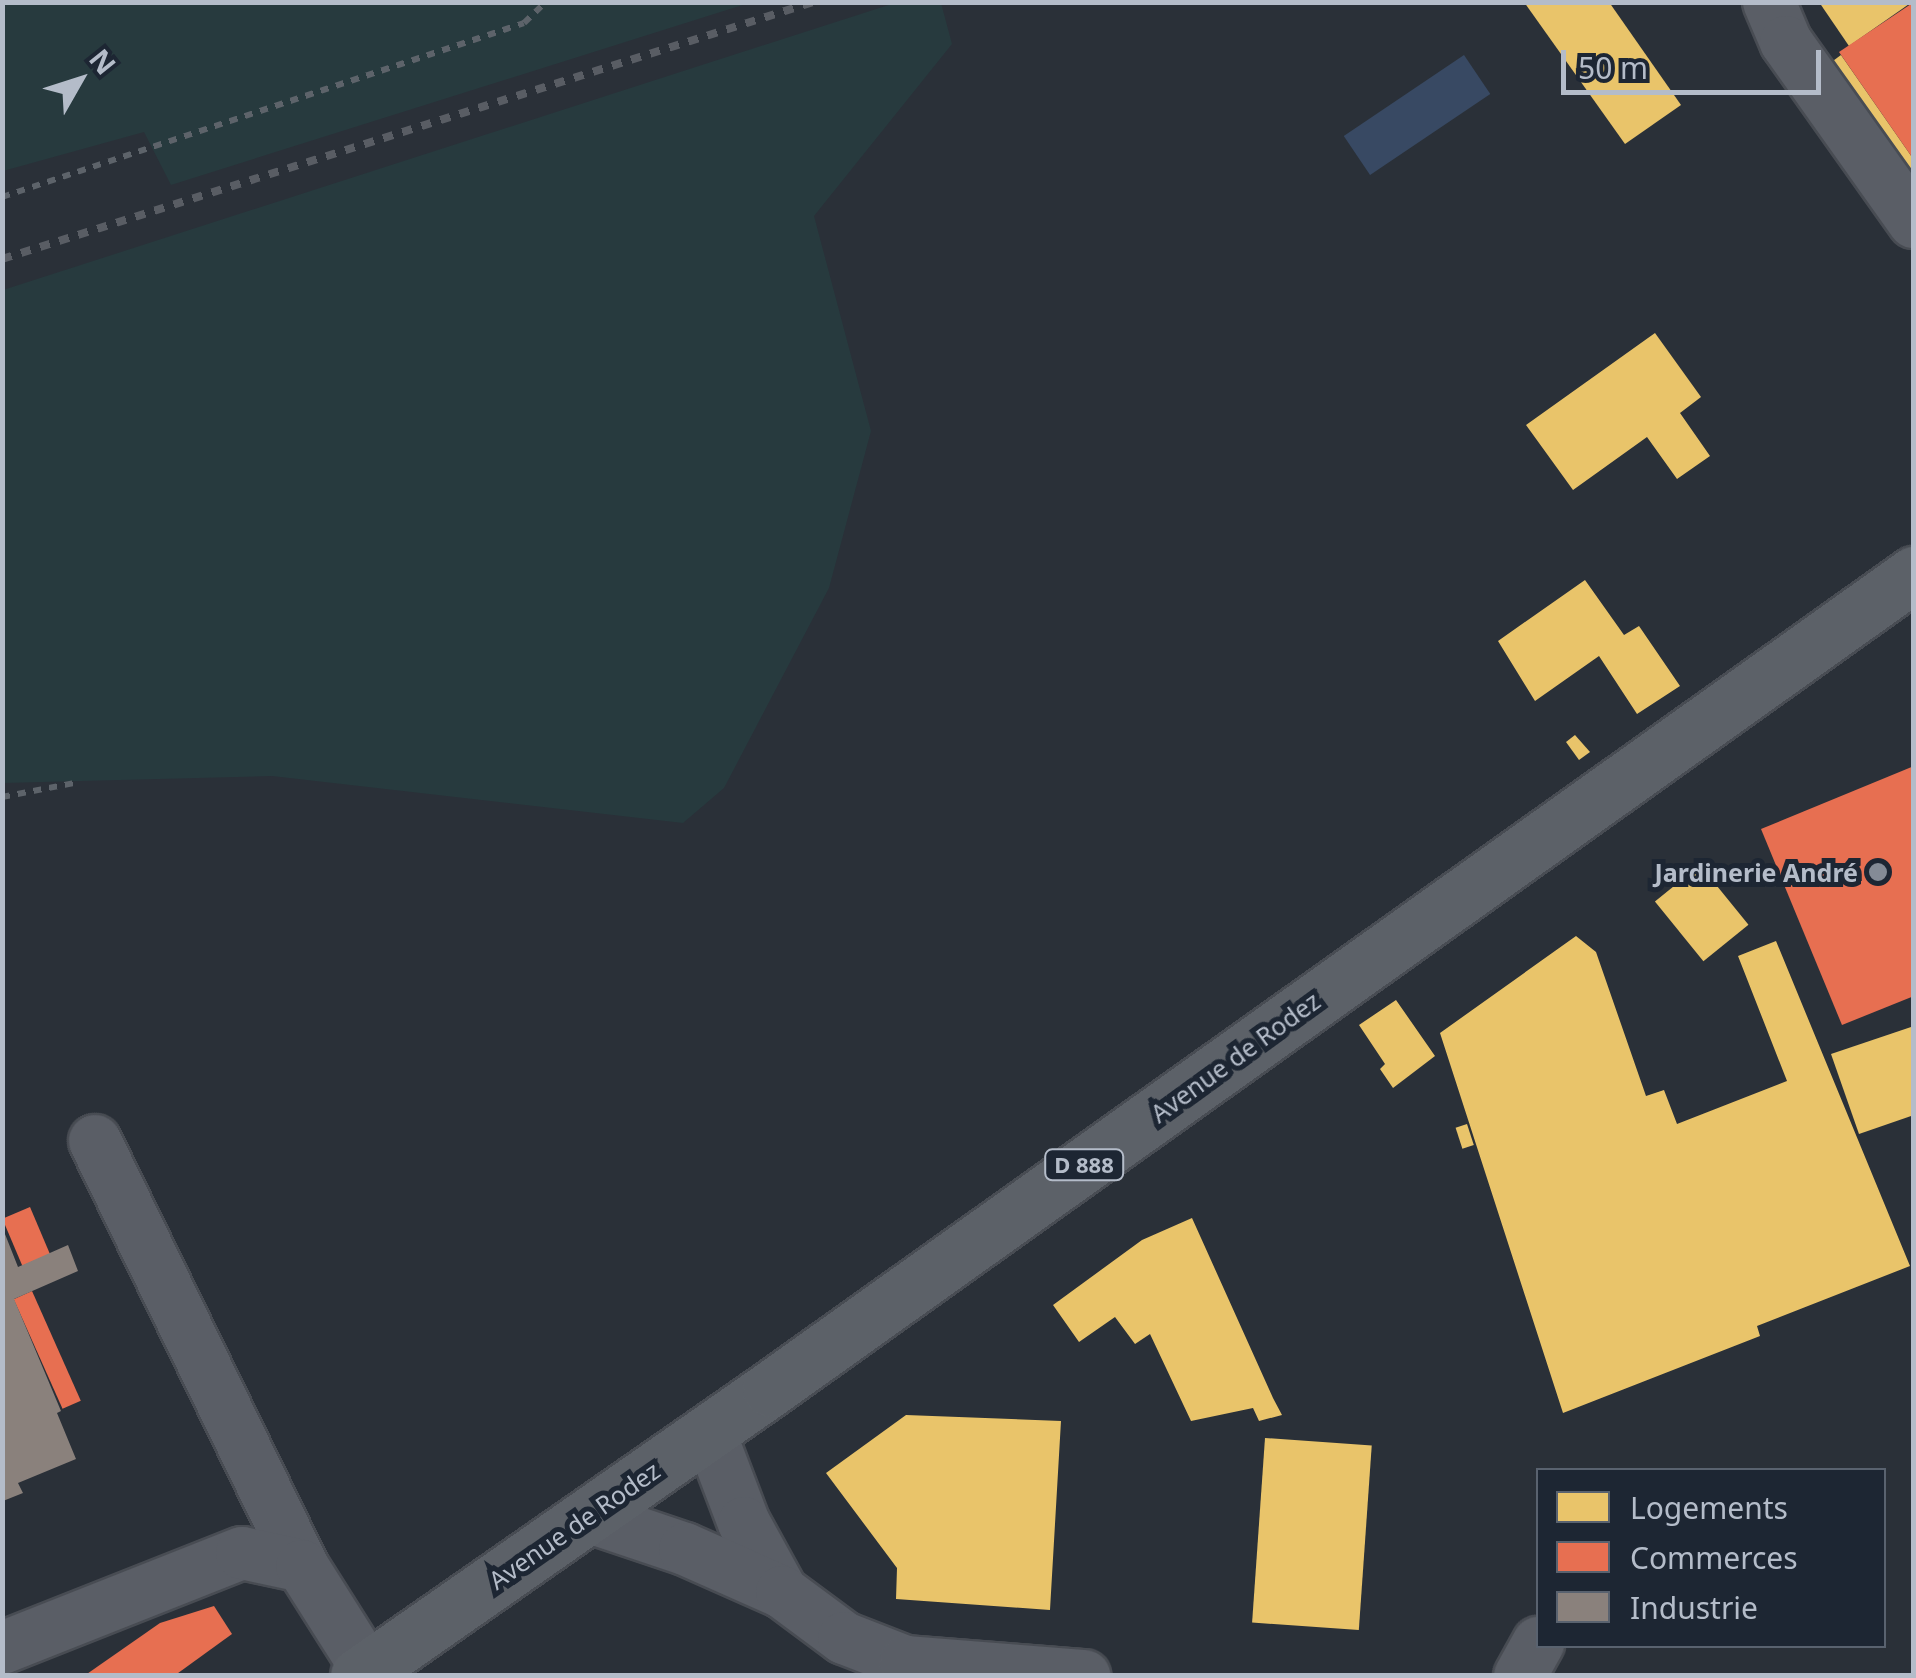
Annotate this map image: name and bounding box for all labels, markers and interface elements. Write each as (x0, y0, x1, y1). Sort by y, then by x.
north arrow (30, 30, 130, 130)
scale bar (1566, 30, 1826, 92)
text: N (81, 40, 125, 82)
text: 50 m (1578, 47, 1648, 88)
place label: Jardinerie André (1655, 857, 1858, 887)
marker: Jardinerie André (1867, 861, 1889, 883)
street label: Avenue de Rodez (1145, 986, 1325, 1128)
road number: D 888 (1044, 1148, 1124, 1182)
street label: Avenue de Rodez (483, 1455, 665, 1595)
legend (1536, 1468, 1886, 1648)
text: Logements (1630, 1487, 1788, 1528)
text: Commerces (1630, 1537, 1798, 1578)
text: Industrie (1630, 1587, 1758, 1628)

